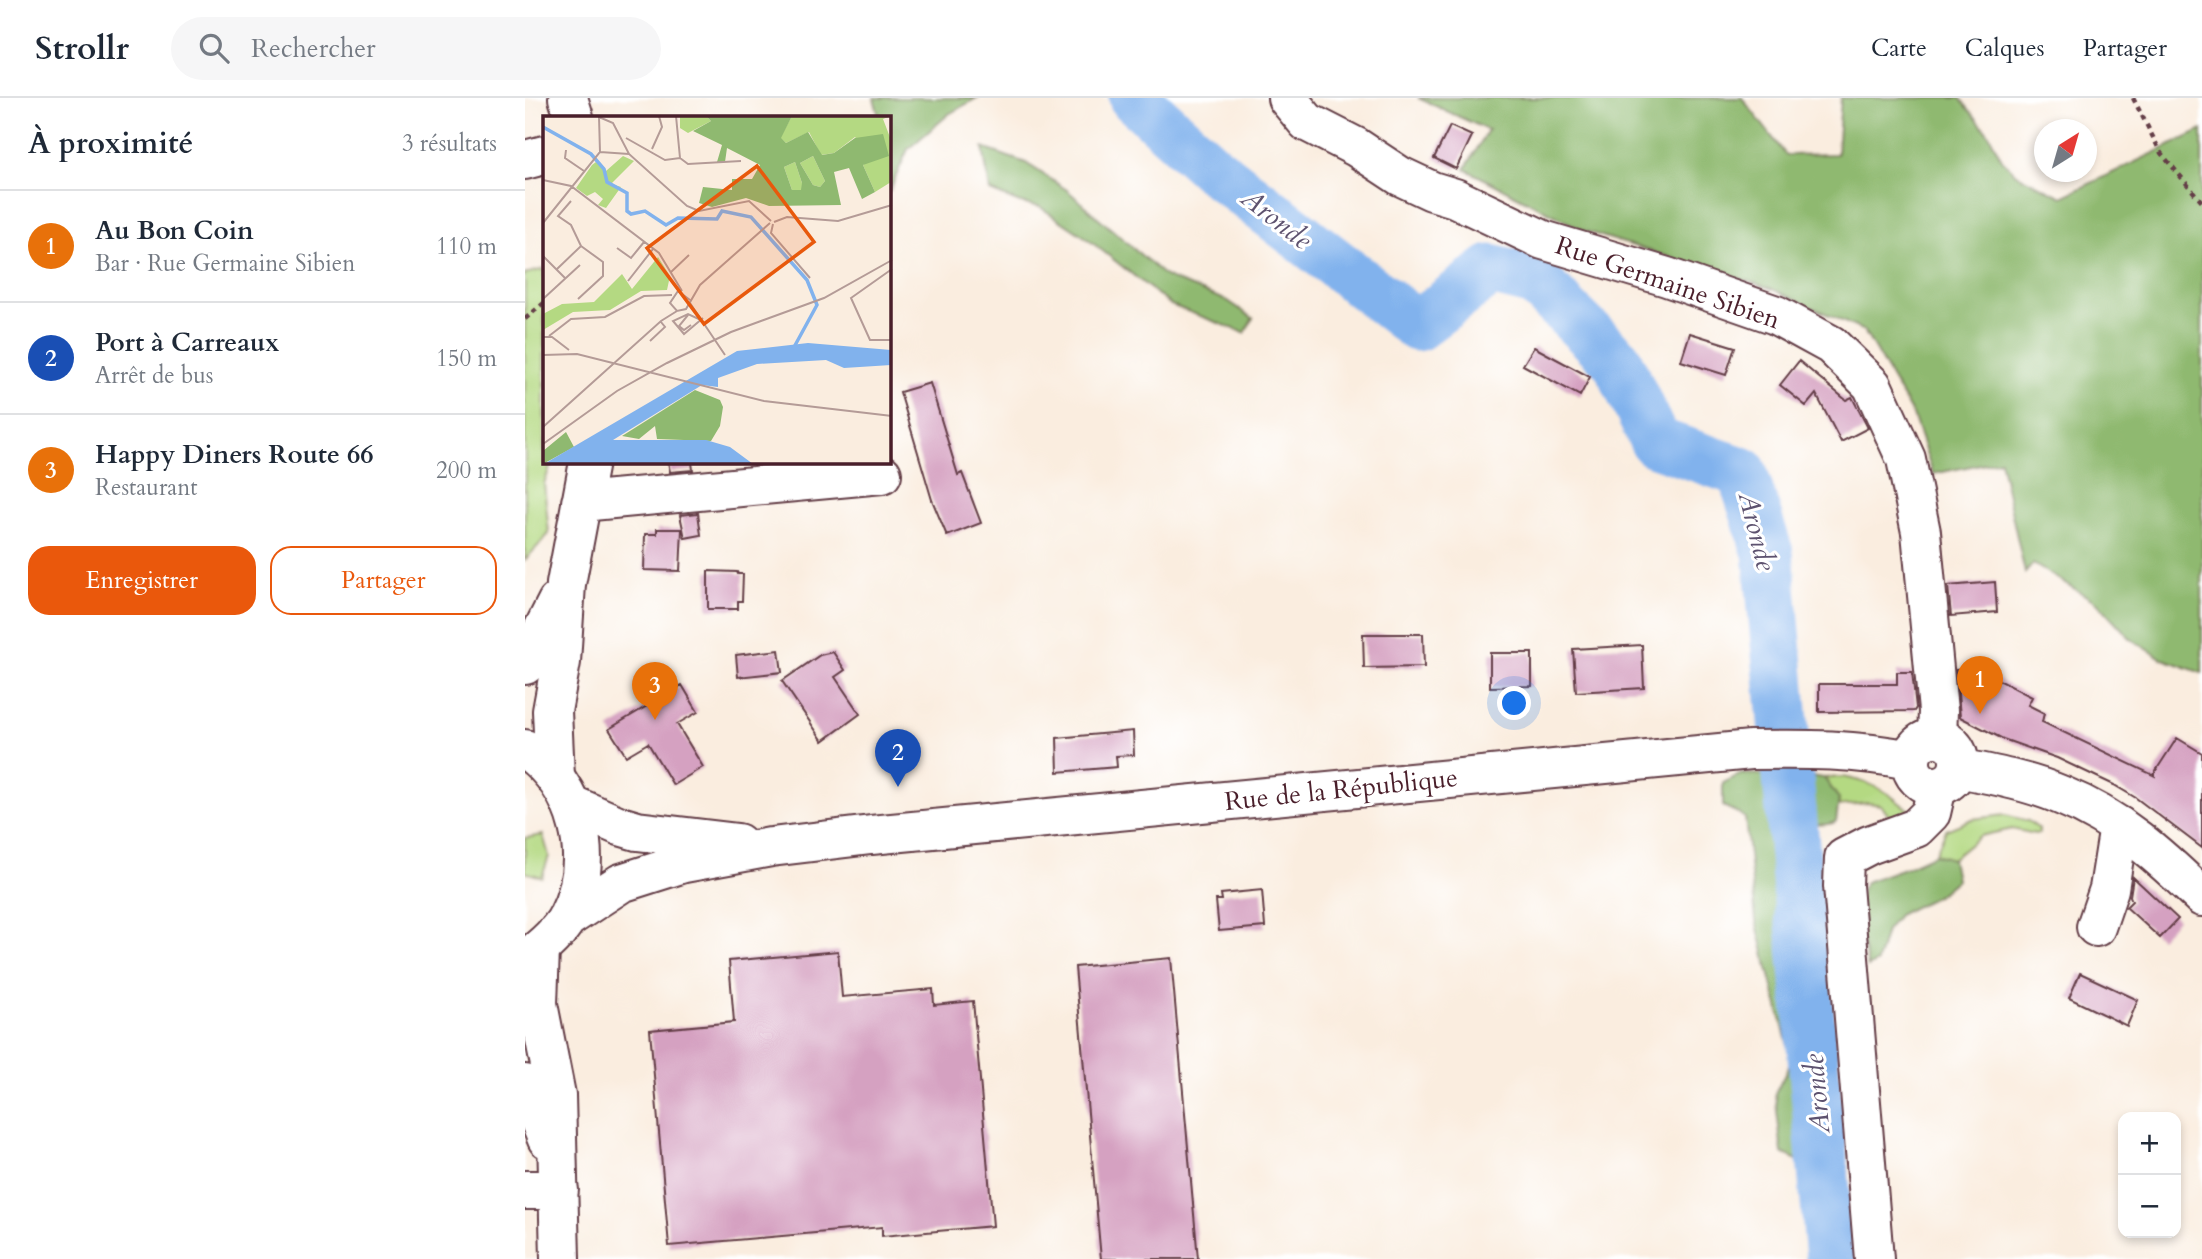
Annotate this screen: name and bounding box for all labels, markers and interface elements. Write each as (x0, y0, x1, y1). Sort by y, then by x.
search box (171, 17, 661, 80)
text: Strollr (35, 26, 129, 71)
icon: search (195, 29, 233, 67)
text: Rechercher (251, 31, 376, 66)
text: Carte (1871, 32, 1927, 65)
text: Calques (1965, 32, 2045, 65)
text: Partager (2083, 32, 2167, 65)
inset map (543, 116, 891, 464)
north arrow (2034, 119, 2097, 182)
text: À proximité (28, 123, 193, 164)
text: 3 résultats (402, 128, 497, 159)
water label: Aronde (1232, 179, 1320, 259)
text: Au Bon Coin (95, 213, 254, 248)
street label: Rue Germaine Sibien (1551, 228, 1785, 337)
text: 1 (45, 231, 57, 262)
text: 110 m (436, 231, 497, 262)
text: Bar · Rue Germaine Sibien (95, 248, 355, 279)
text: Port à Carreaux (95, 325, 279, 360)
text: 2 (45, 343, 57, 374)
text: 150 m (436, 343, 497, 374)
text: Arrêt de bus (95, 360, 214, 391)
text: Happy Diners Route 66 (95, 437, 374, 472)
text: 3 (45, 455, 57, 486)
text: 200 m (436, 455, 497, 486)
text: Restaurant (95, 472, 198, 503)
water label: Aronde (1729, 487, 1785, 575)
button: Enregistrer (28, 546, 256, 615)
button: Partager (270, 546, 497, 615)
pin: 1 (1957, 656, 2003, 714)
pin: 3 (632, 662, 678, 720)
your location (1497, 686, 1531, 720)
pin: 2 (875, 729, 921, 787)
street label: Rue de la République (1223, 760, 1459, 819)
water label: Aronde (1795, 1052, 1840, 1137)
map controls (2118, 1112, 2181, 1238)
button: + (2118, 1112, 2181, 1175)
button: − (2118, 1175, 2181, 1238)

